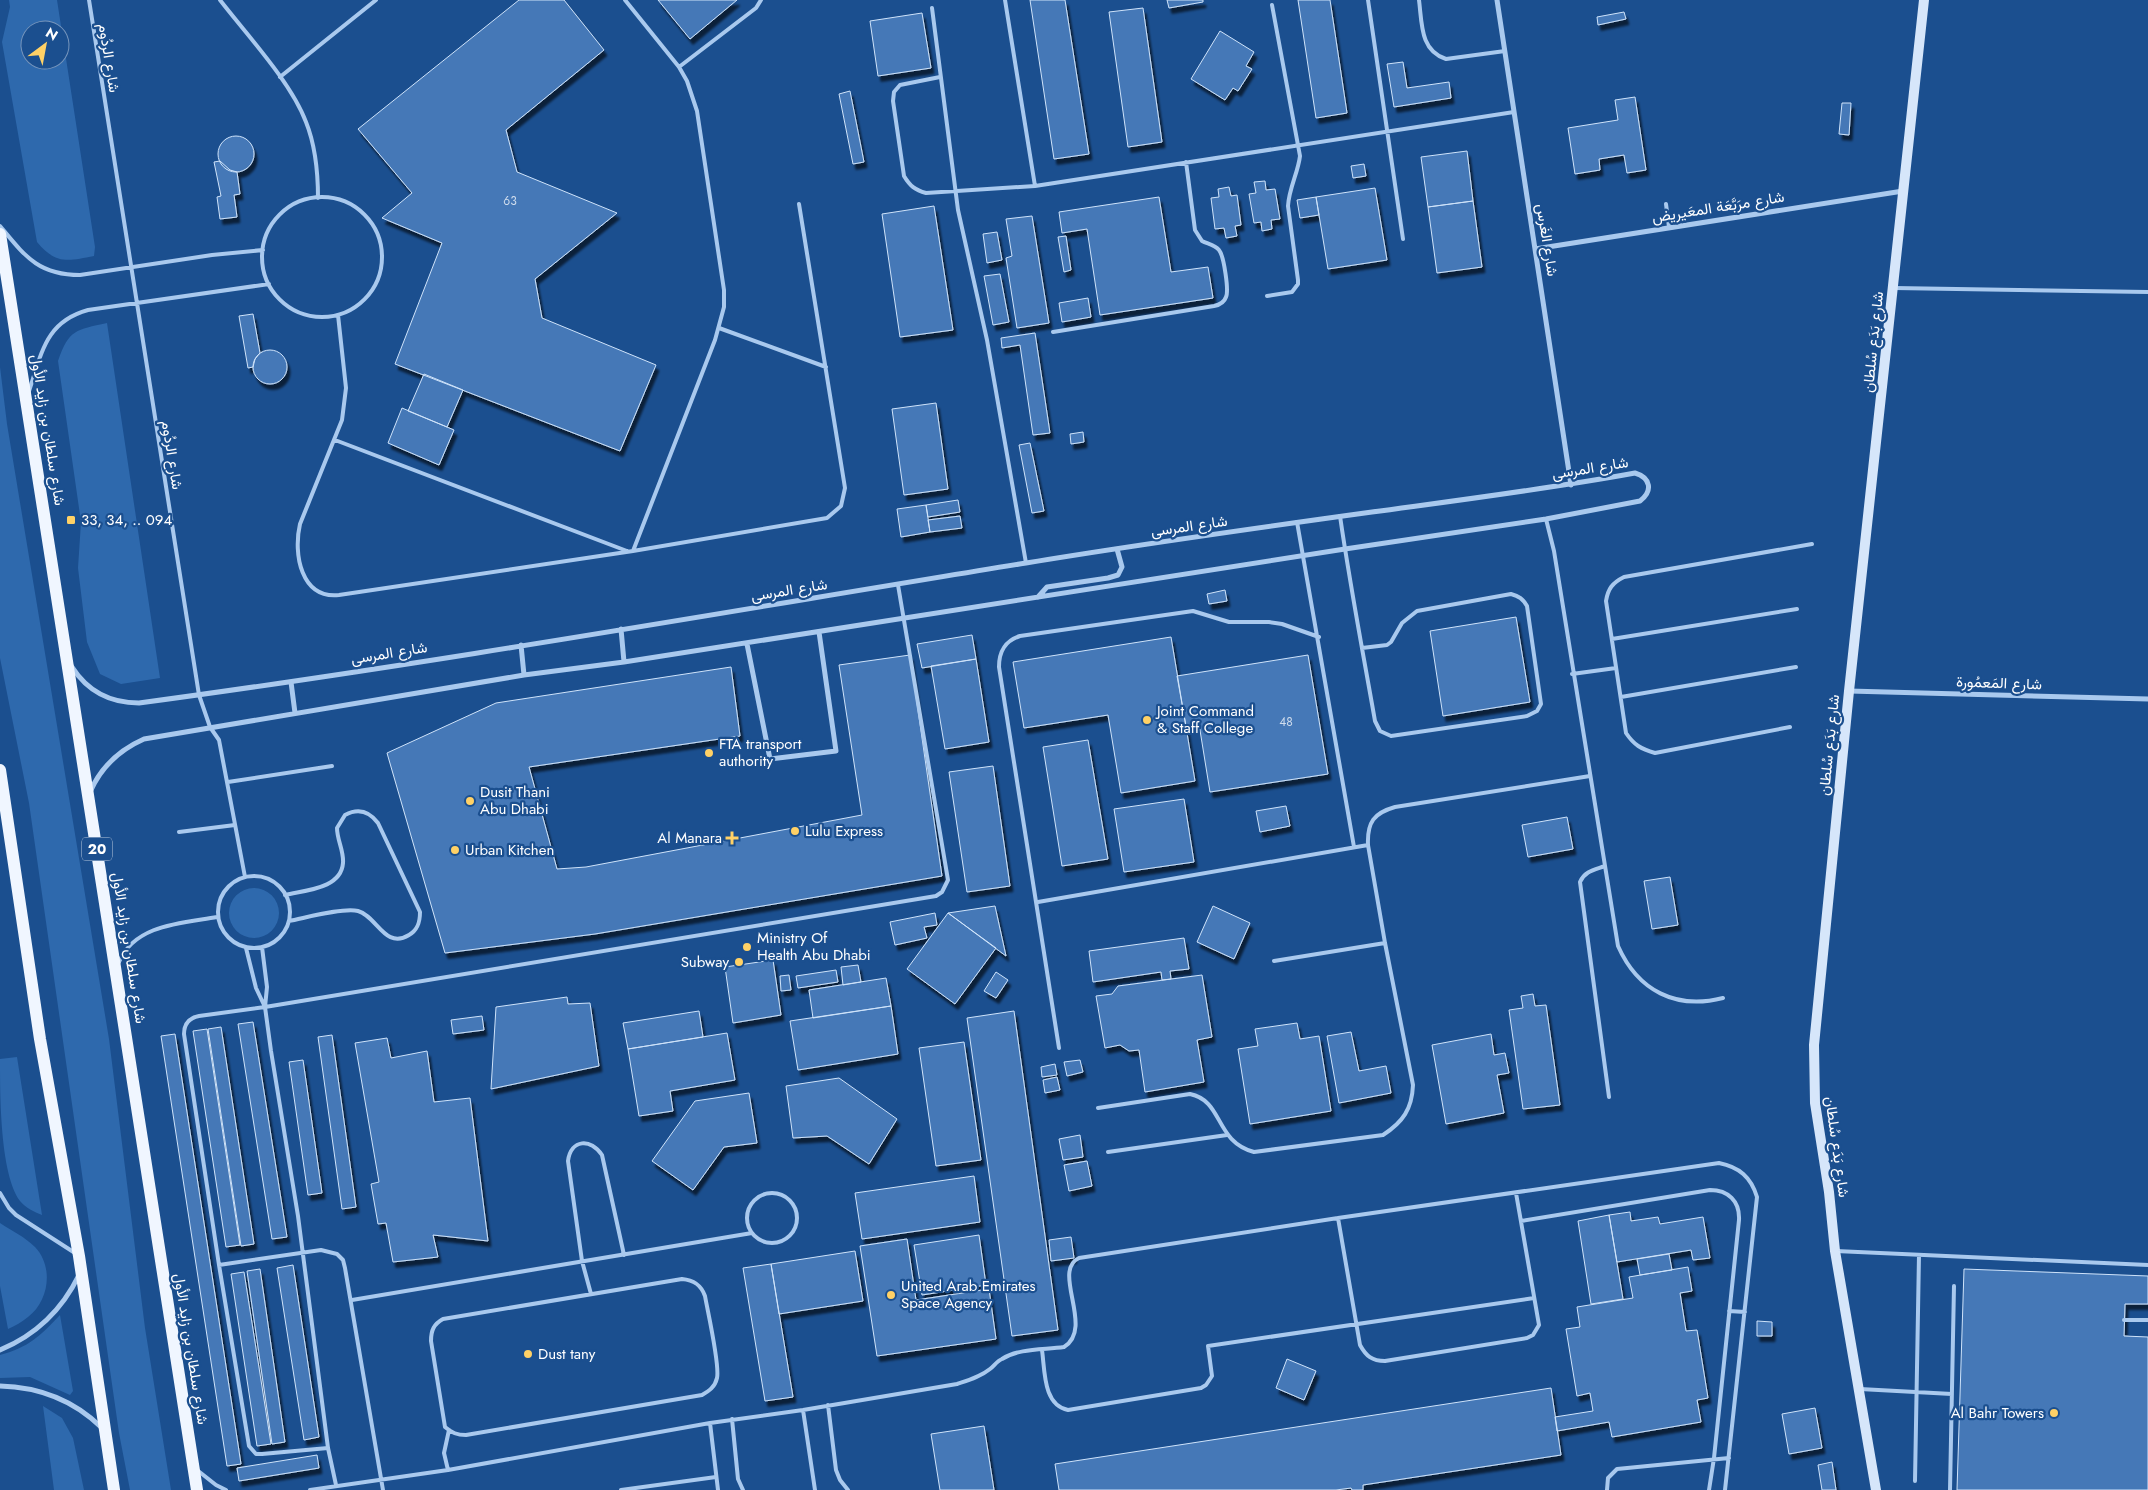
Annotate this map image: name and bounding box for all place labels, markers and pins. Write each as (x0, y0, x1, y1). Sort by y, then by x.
place label: 33, 34, .. 094 (81, 509, 172, 531)
marker: 33, 34, .. 094 (65, 514, 77, 526)
place label: Joint Command & Staff College (1155, 700, 1254, 739)
marker: Joint Command & Staff College (1141, 714, 1153, 726)
place label: FTA transport authority (719, 733, 802, 772)
marker: FTA transport authority (703, 747, 715, 759)
place label: Dusit Thani Abu Dhabi (480, 781, 550, 820)
marker: Dusit Thani Abu Dhabi (464, 795, 476, 807)
place label: Lulu Express (805, 820, 883, 842)
marker: Lulu Express (789, 825, 801, 837)
place label: Al Manara (657, 827, 722, 849)
marker: Al Manara (726, 832, 738, 844)
place label: Urban Kitchen (465, 839, 554, 861)
marker: Urban Kitchen (449, 844, 461, 856)
place label: Ministry Of Health Abu Dhabi (757, 927, 871, 966)
marker: Ministry Of Health Abu Dhabi (741, 941, 753, 953)
place label: Subway (681, 951, 729, 973)
marker: Subway (733, 956, 745, 968)
place label: United Arab Emirates Space Agency (901, 1275, 1035, 1314)
marker: United Arab Emirates Space Agency (885, 1289, 897, 1301)
place label: Dust tany (538, 1343, 596, 1365)
marker: Dust tany (522, 1348, 534, 1360)
place label: Al Bahr Towers (1951, 1402, 2044, 1424)
marker: Al Bahr Towers (2048, 1407, 2060, 1419)

